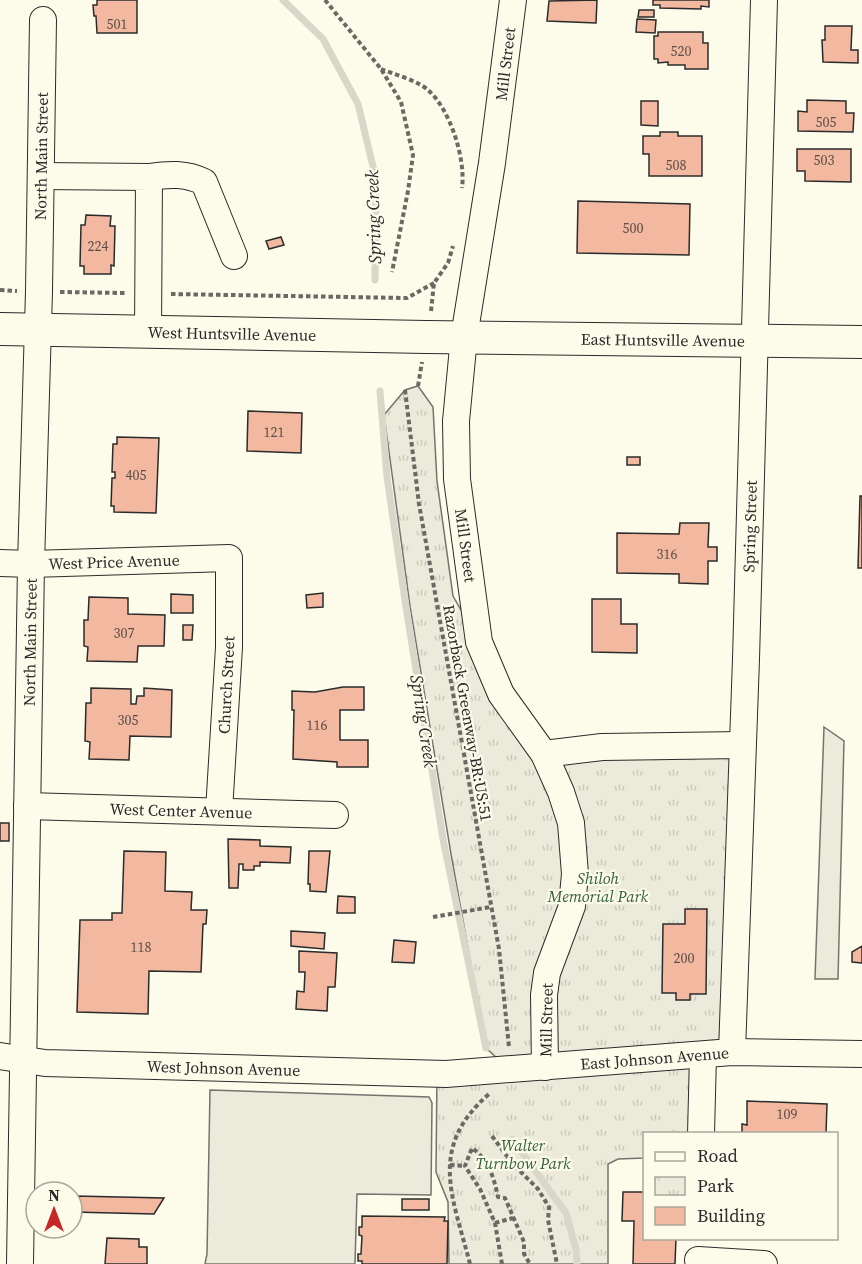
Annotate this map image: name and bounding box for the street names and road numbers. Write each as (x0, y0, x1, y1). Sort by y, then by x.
street label: Mill Street (490, 25, 521, 102)
street label: North Main Street (29, 91, 53, 220)
street label: West Huntsville Avenue (147, 321, 316, 346)
street label: East Huntsville Avenue (581, 328, 745, 352)
street label: Spring Street (737, 479, 762, 573)
street label: Mill Street (450, 507, 482, 584)
street label: West Price Avenue (48, 549, 180, 574)
street label: North Main Street (18, 577, 42, 706)
street label: Razorback Greenway-BR:US:51 (438, 603, 498, 823)
street label: Church Street (212, 635, 240, 734)
street label: West Center Avenue (109, 797, 253, 824)
street label: Mill Street (534, 982, 558, 1057)
street label: East Johnson Avenue (580, 1041, 730, 1075)
street label: West Johnson Avenue (146, 1055, 301, 1081)

